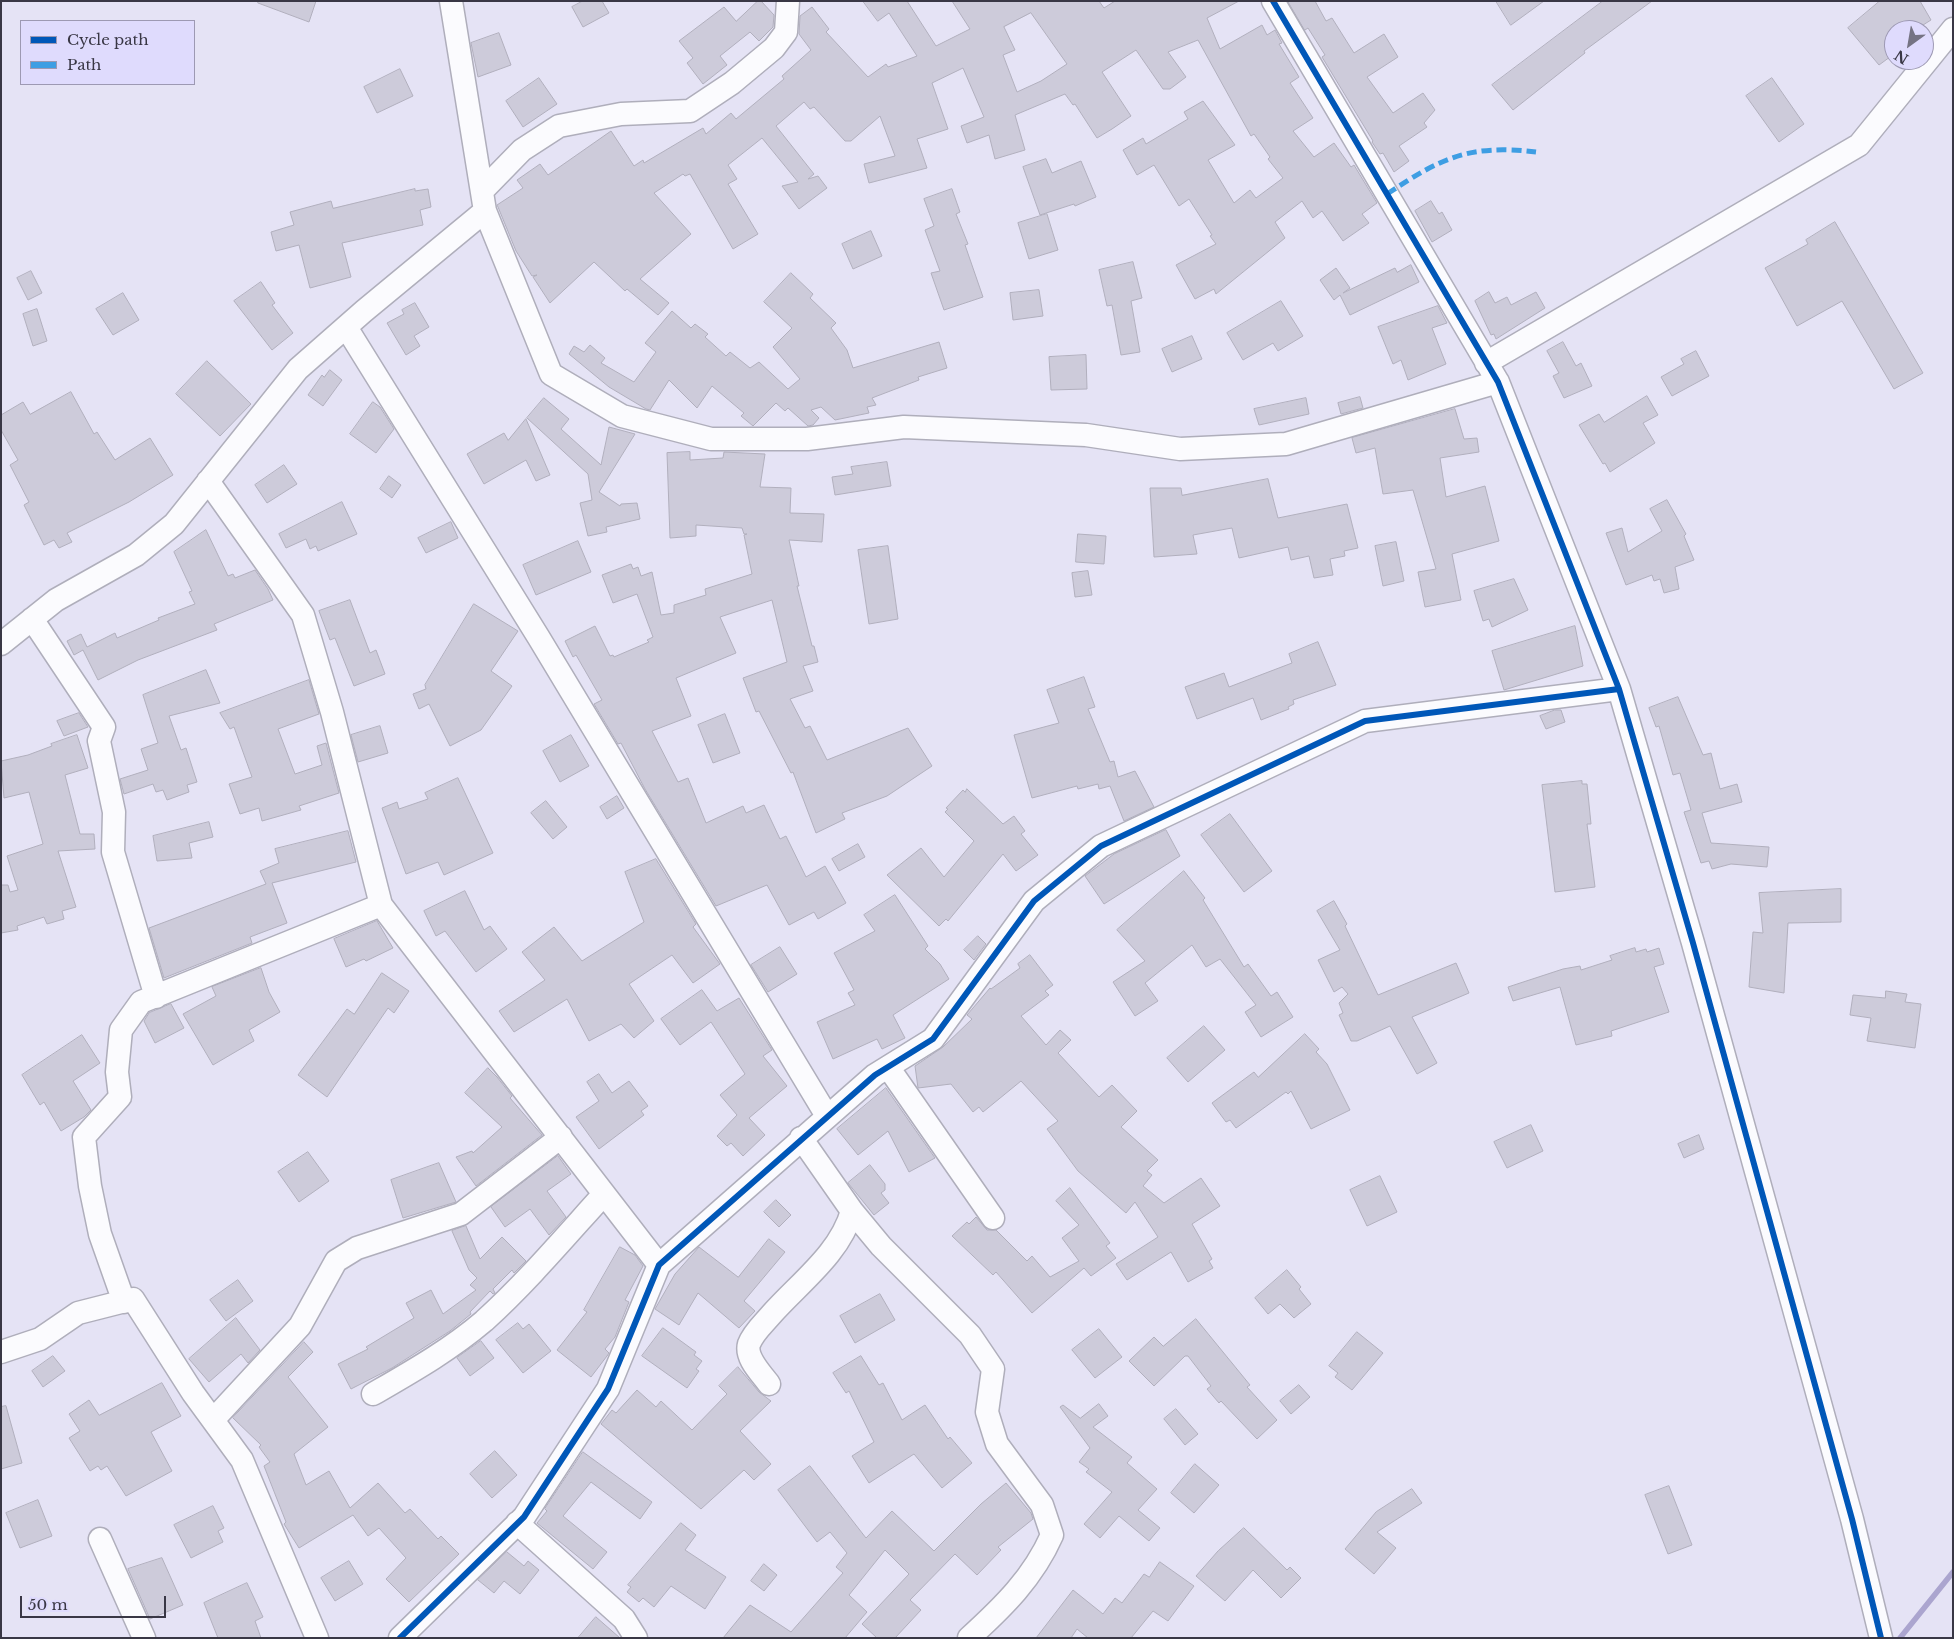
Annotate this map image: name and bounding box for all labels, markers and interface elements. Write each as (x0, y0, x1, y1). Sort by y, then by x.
legend (20, 20, 195, 85)
north arrow (1884, 20, 1934, 70)
text: Cycle path (67, 30, 149, 49)
text: N (1891, 46, 1912, 68)
text: Path (67, 55, 101, 74)
scale bar (22, 1586, 169, 1618)
text: 50 m (28, 1595, 68, 1614)

